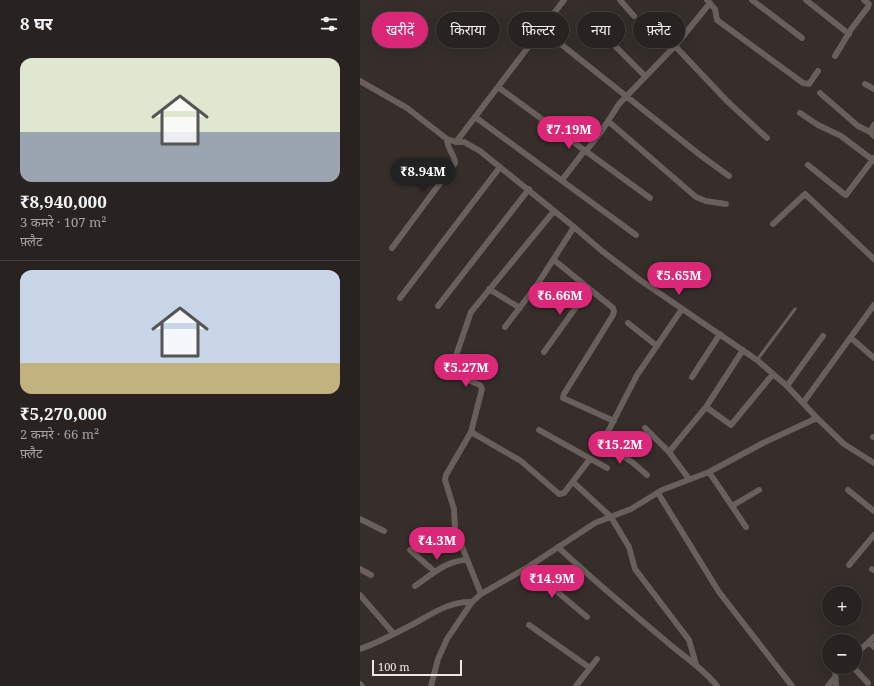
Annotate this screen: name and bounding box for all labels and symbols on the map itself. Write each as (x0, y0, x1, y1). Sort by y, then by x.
pin: ₹7.19M (536, 116, 602, 150)
pin: ₹8.94M (390, 158, 456, 192)
pin: ₹5.65M (646, 262, 712, 296)
pin: ₹6.66M (527, 282, 593, 316)
pin: ₹5.27M (433, 354, 499, 388)
pin: ₹15.2M (587, 431, 653, 465)
pin: ₹4.3M (409, 527, 465, 561)
pin: ₹14.9M (519, 565, 585, 599)
scale bar (372, 658, 462, 677)

